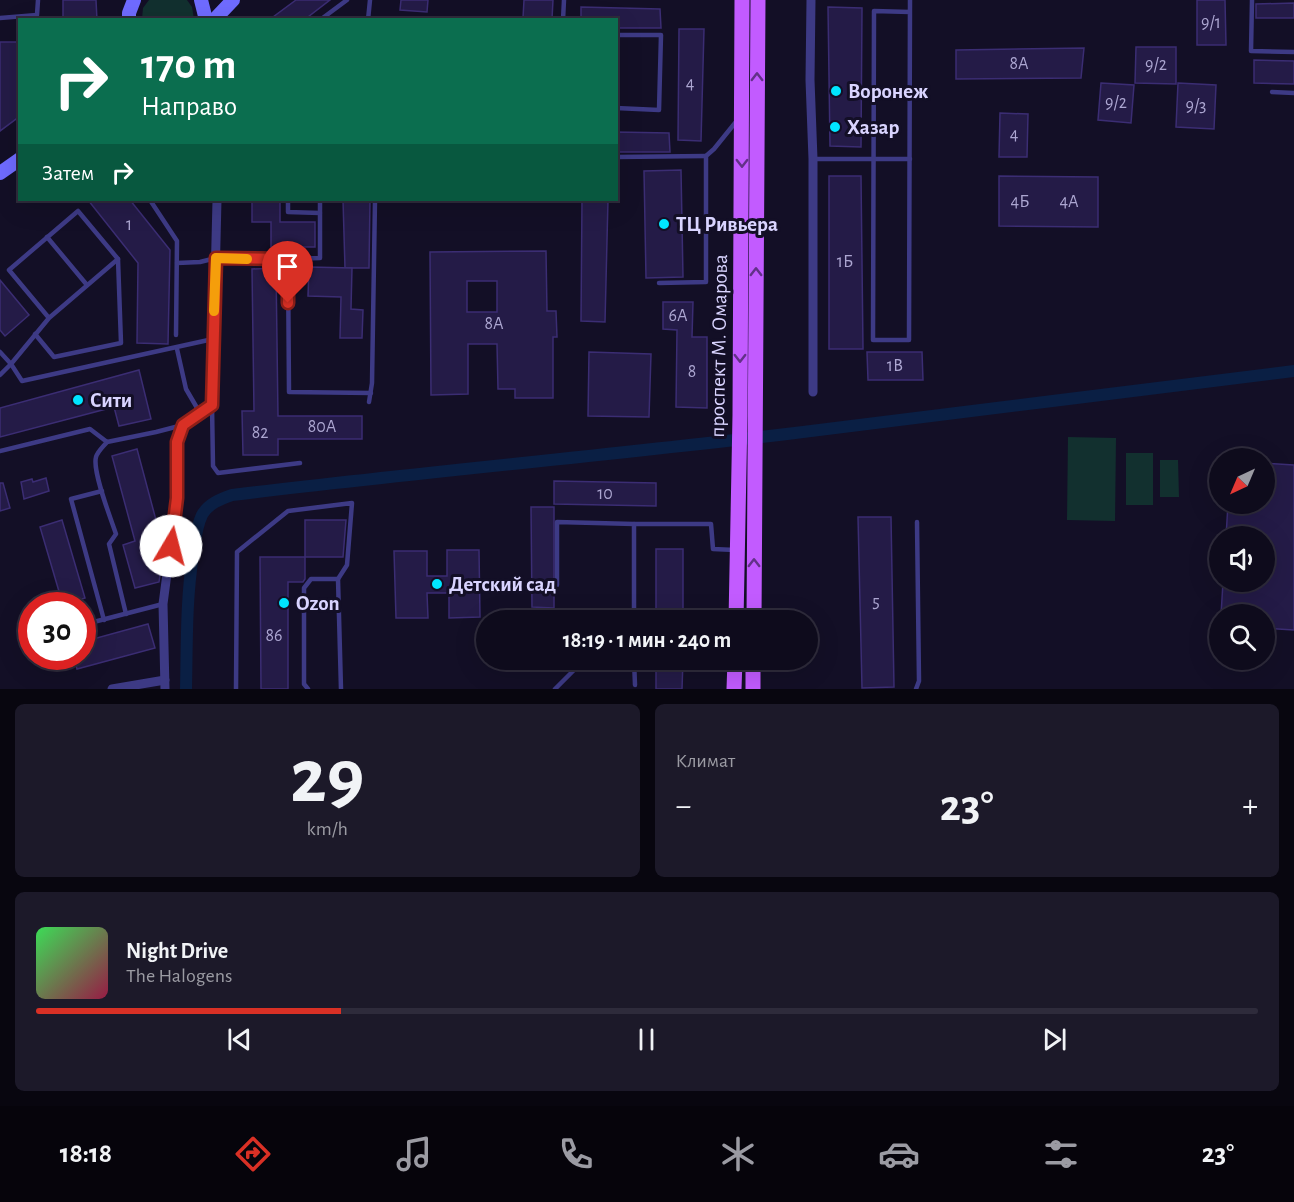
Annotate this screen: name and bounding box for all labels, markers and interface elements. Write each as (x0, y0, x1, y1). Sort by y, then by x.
house number: 9/1 (1201, 14, 1221, 32)
icon: right (42, 42, 120, 120)
text: 170 m (141, 44, 236, 86)
house number: 8А (1009, 55, 1029, 73)
house number: 9/2 (1145, 56, 1167, 74)
one-way arrow (751, 73, 764, 82)
house number: 4 (686, 75, 695, 93)
place label: Воронеж (848, 81, 928, 102)
marker: Воронеж (829, 84, 843, 98)
text: Направо (141, 93, 237, 120)
house number: 9/2 (1105, 94, 1127, 112)
house number: 9/3 (1185, 97, 1207, 115)
place label: Хазар (847, 117, 899, 138)
marker: Хазар (828, 120, 842, 134)
house number: 4 (1010, 126, 1019, 144)
icon: right (106, 156, 139, 189)
one-way arrow (736, 159, 748, 168)
text: Затем (42, 162, 94, 184)
house number: 4Б (1011, 193, 1029, 211)
house number: 4А (1059, 193, 1079, 211)
place label: ТЦ Ривьера (676, 214, 778, 235)
house number: 1 (126, 216, 132, 234)
marker: ТЦ Ривьера (657, 217, 671, 231)
pin (262, 241, 313, 303)
icon: arrive (271, 250, 304, 283)
house number: 1Б (837, 253, 853, 271)
street label: проспект М. Омарова (707, 254, 731, 438)
one-way arrow (750, 268, 762, 277)
house number: 6А (668, 307, 688, 325)
house number: 8А (484, 315, 504, 333)
one-way arrow (734, 354, 746, 363)
house number: 1В (887, 357, 903, 375)
house number: 8 (688, 363, 696, 381)
place label: Сити (90, 390, 132, 411)
marker: Сити (71, 393, 85, 407)
house number: 80А (308, 418, 337, 436)
house number: 82 (252, 424, 268, 442)
north arrow (1209, 448, 1275, 514)
map controls (1209, 448, 1275, 670)
house number: 10 (597, 485, 613, 503)
position arrow (139, 514, 203, 578)
button: sound (1209, 526, 1275, 592)
one-way arrow (748, 558, 760, 567)
place label: Детский сад (449, 574, 556, 595)
marker: Детский сад (430, 577, 444, 591)
speed limit sign: 30 (18, 592, 96, 670)
place label: Ozon (296, 593, 340, 614)
house number: 5 (872, 593, 880, 611)
marker: Ozon (277, 596, 291, 610)
button: search (1209, 604, 1275, 670)
house number: 86 (266, 627, 283, 645)
text: 18:19 · 1 мин · 240 m (563, 629, 731, 651)
text: 29 (290, 739, 364, 817)
text: Климат (676, 751, 735, 771)
text: 23° (940, 784, 994, 829)
text: − (676, 790, 691, 823)
text: + (1242, 790, 1258, 823)
text: km/h (307, 819, 348, 839)
text: Night Drive (126, 940, 228, 962)
text: The Halogens (126, 966, 232, 986)
icon: previous (223, 1023, 256, 1056)
icon: pause (630, 1023, 663, 1056)
icon: next (1038, 1023, 1071, 1056)
icon: directions (232, 1133, 274, 1175)
icon: music (393, 1133, 435, 1175)
icon: phone (555, 1133, 597, 1175)
icon: climate (717, 1133, 759, 1175)
icon: car (878, 1133, 920, 1175)
icon: filters (1040, 1133, 1082, 1175)
text: 18:18 (60, 1140, 112, 1167)
text: 23° (1202, 1140, 1234, 1167)

